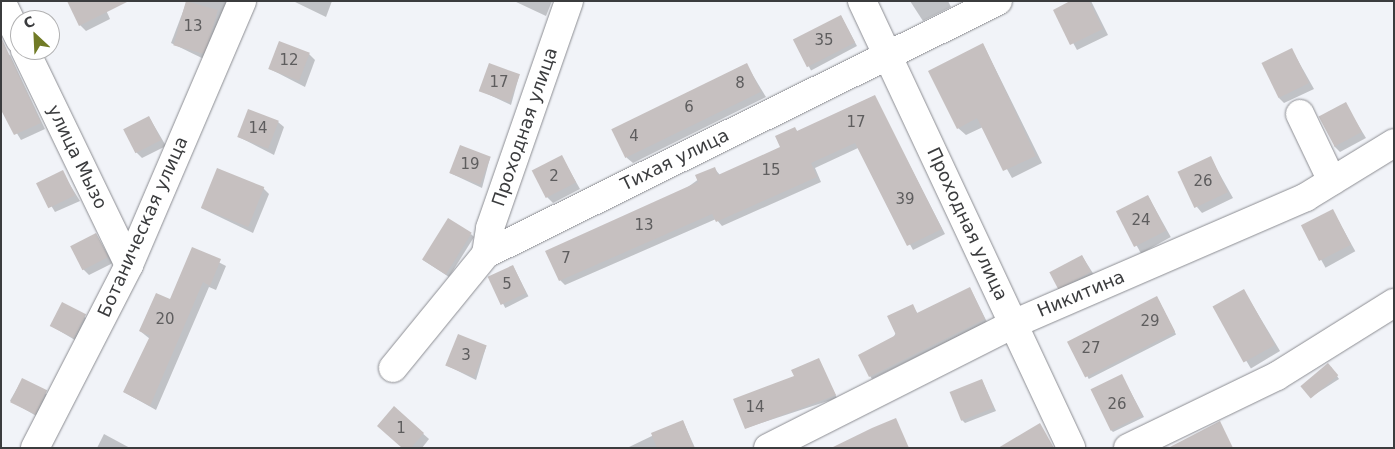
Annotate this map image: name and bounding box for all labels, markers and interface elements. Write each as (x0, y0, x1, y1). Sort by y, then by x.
north arrow (10, 10, 60, 60)
text: С (21, 13, 37, 32)
house number: 13 (183, 18, 203, 36)
house number: 35 (814, 32, 834, 50)
street label: Проходная улица (488, 45, 562, 209)
house number: 12 (279, 52, 299, 70)
house number: 17 (489, 74, 509, 92)
house number: 8 (735, 75, 745, 93)
house number: 6 (684, 99, 694, 117)
street label: улица Мызо (42, 101, 112, 213)
house number: 17 (846, 114, 866, 132)
house number: 14 (248, 120, 268, 138)
street label: Тихая улица (617, 124, 733, 196)
house number: 4 (629, 128, 639, 146)
street label: Ботаническая улица (93, 133, 193, 321)
street label: Проходная улица (922, 144, 1012, 304)
house number: 19 (460, 156, 480, 174)
house number: 15 (761, 162, 781, 180)
house number: 2 (549, 168, 559, 186)
house number: 26 (1193, 173, 1213, 191)
house number: 39 (895, 191, 915, 209)
house number: 24 (1131, 212, 1151, 230)
house number: 13 (634, 217, 654, 235)
house number: 7 (561, 250, 571, 268)
street label: Никитина (1034, 266, 1128, 322)
house number: 5 (502, 276, 512, 294)
house number: 20 (155, 311, 175, 329)
house number: 29 (1140, 313, 1160, 331)
house number: 27 (1081, 340, 1101, 358)
house number: 3 (461, 347, 471, 365)
house number: 26 (1107, 396, 1127, 414)
house number: 14 (745, 399, 765, 417)
house number: 1 (396, 420, 406, 438)

